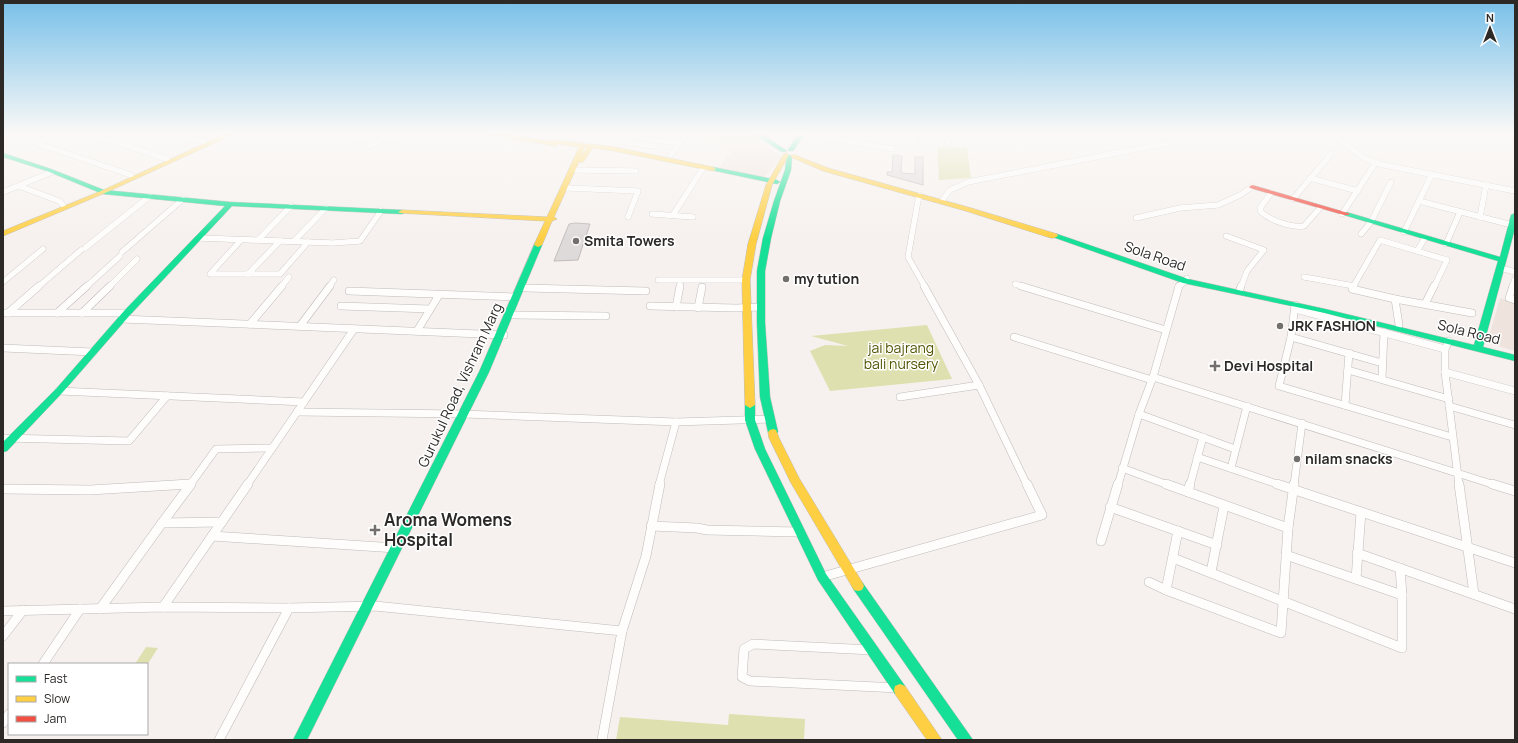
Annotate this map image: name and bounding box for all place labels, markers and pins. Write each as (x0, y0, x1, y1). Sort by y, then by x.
place label: Smita Towers (584, 231, 675, 250)
marker: Smita Towers (571, 236, 581, 246)
place label: my tution (794, 269, 859, 288)
marker: my tution (781, 274, 791, 284)
place label: JRK FASHION (1288, 316, 1376, 335)
marker: JRK FASHION (1275, 321, 1285, 331)
place label: Devi Hospital (1224, 356, 1313, 375)
marker: Devi Hospital (1209, 360, 1221, 372)
place label: nilam snacks (1305, 449, 1393, 468)
marker: nilam snacks (1292, 454, 1302, 464)
place label: Aroma Womens Hospital (384, 508, 512, 551)
marker: Aroma Womens Hospital (369, 524, 381, 536)

